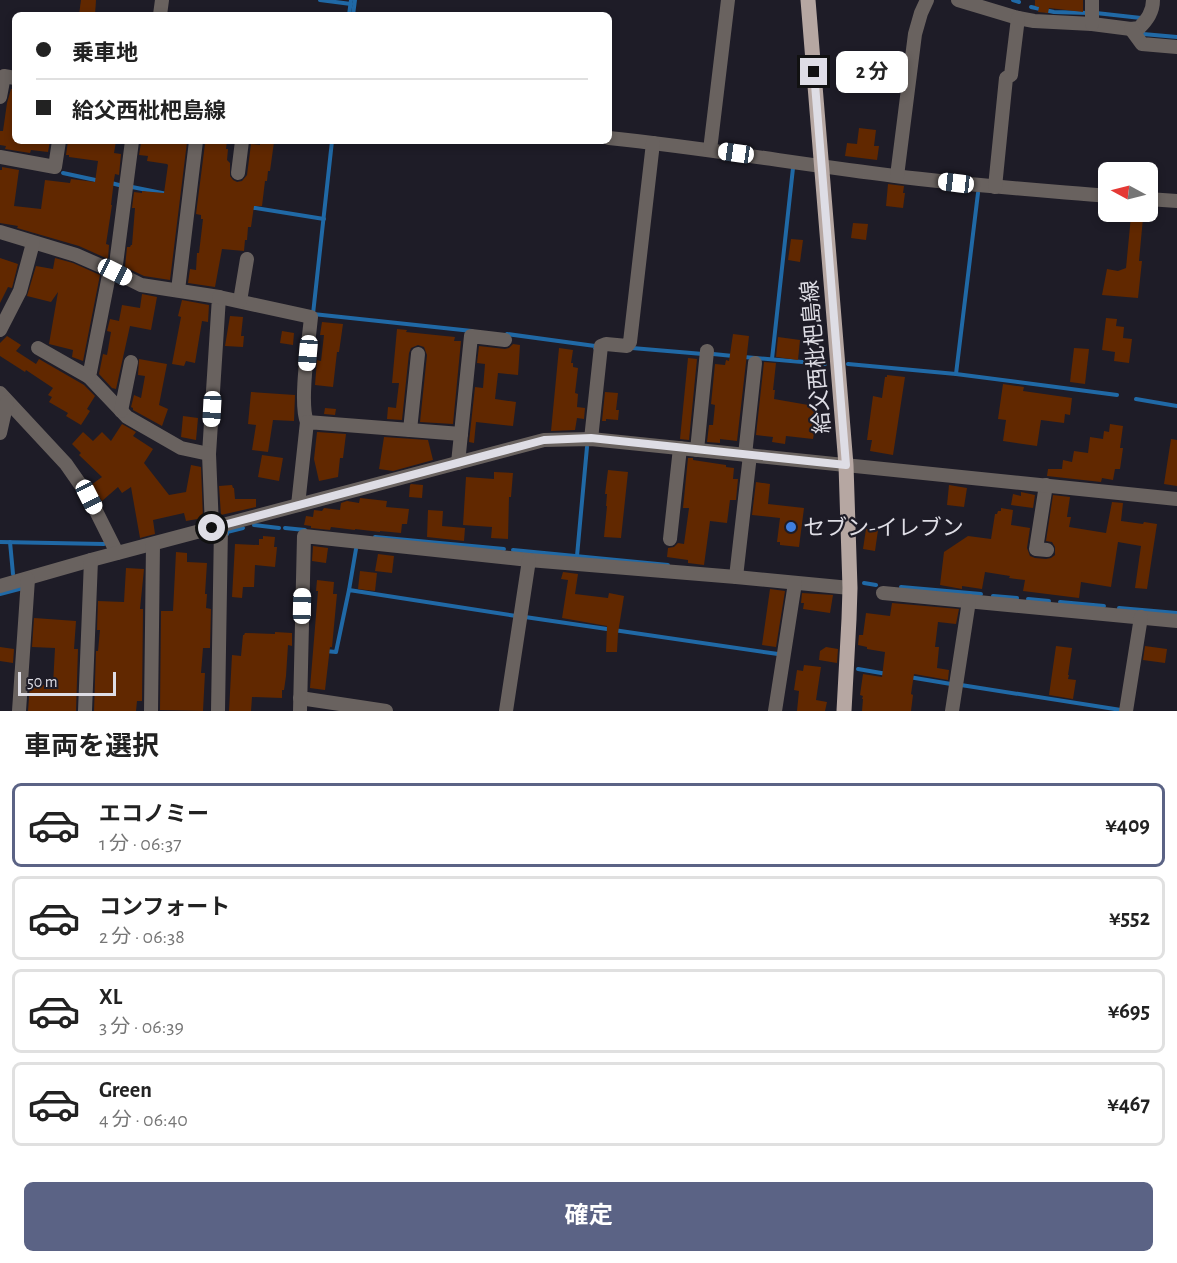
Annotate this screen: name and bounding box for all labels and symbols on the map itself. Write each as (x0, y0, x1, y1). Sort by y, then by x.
callout: 2 分 (835, 51, 907, 93)
route end (800, 58, 827, 85)
car (717, 142, 755, 164)
north arrow (1098, 162, 1158, 222)
car (937, 172, 975, 194)
car (95, 256, 135, 288)
street label: 給父西枇杷島線 (797, 279, 834, 435)
car (297, 334, 319, 372)
car (202, 391, 222, 427)
car (73, 477, 105, 517)
route start (198, 514, 225, 541)
place label: セブン-イレブン (803, 516, 964, 539)
marker: セブン-イレブン (784, 520, 798, 534)
car (293, 588, 311, 624)
scale bar (18, 669, 116, 696)

